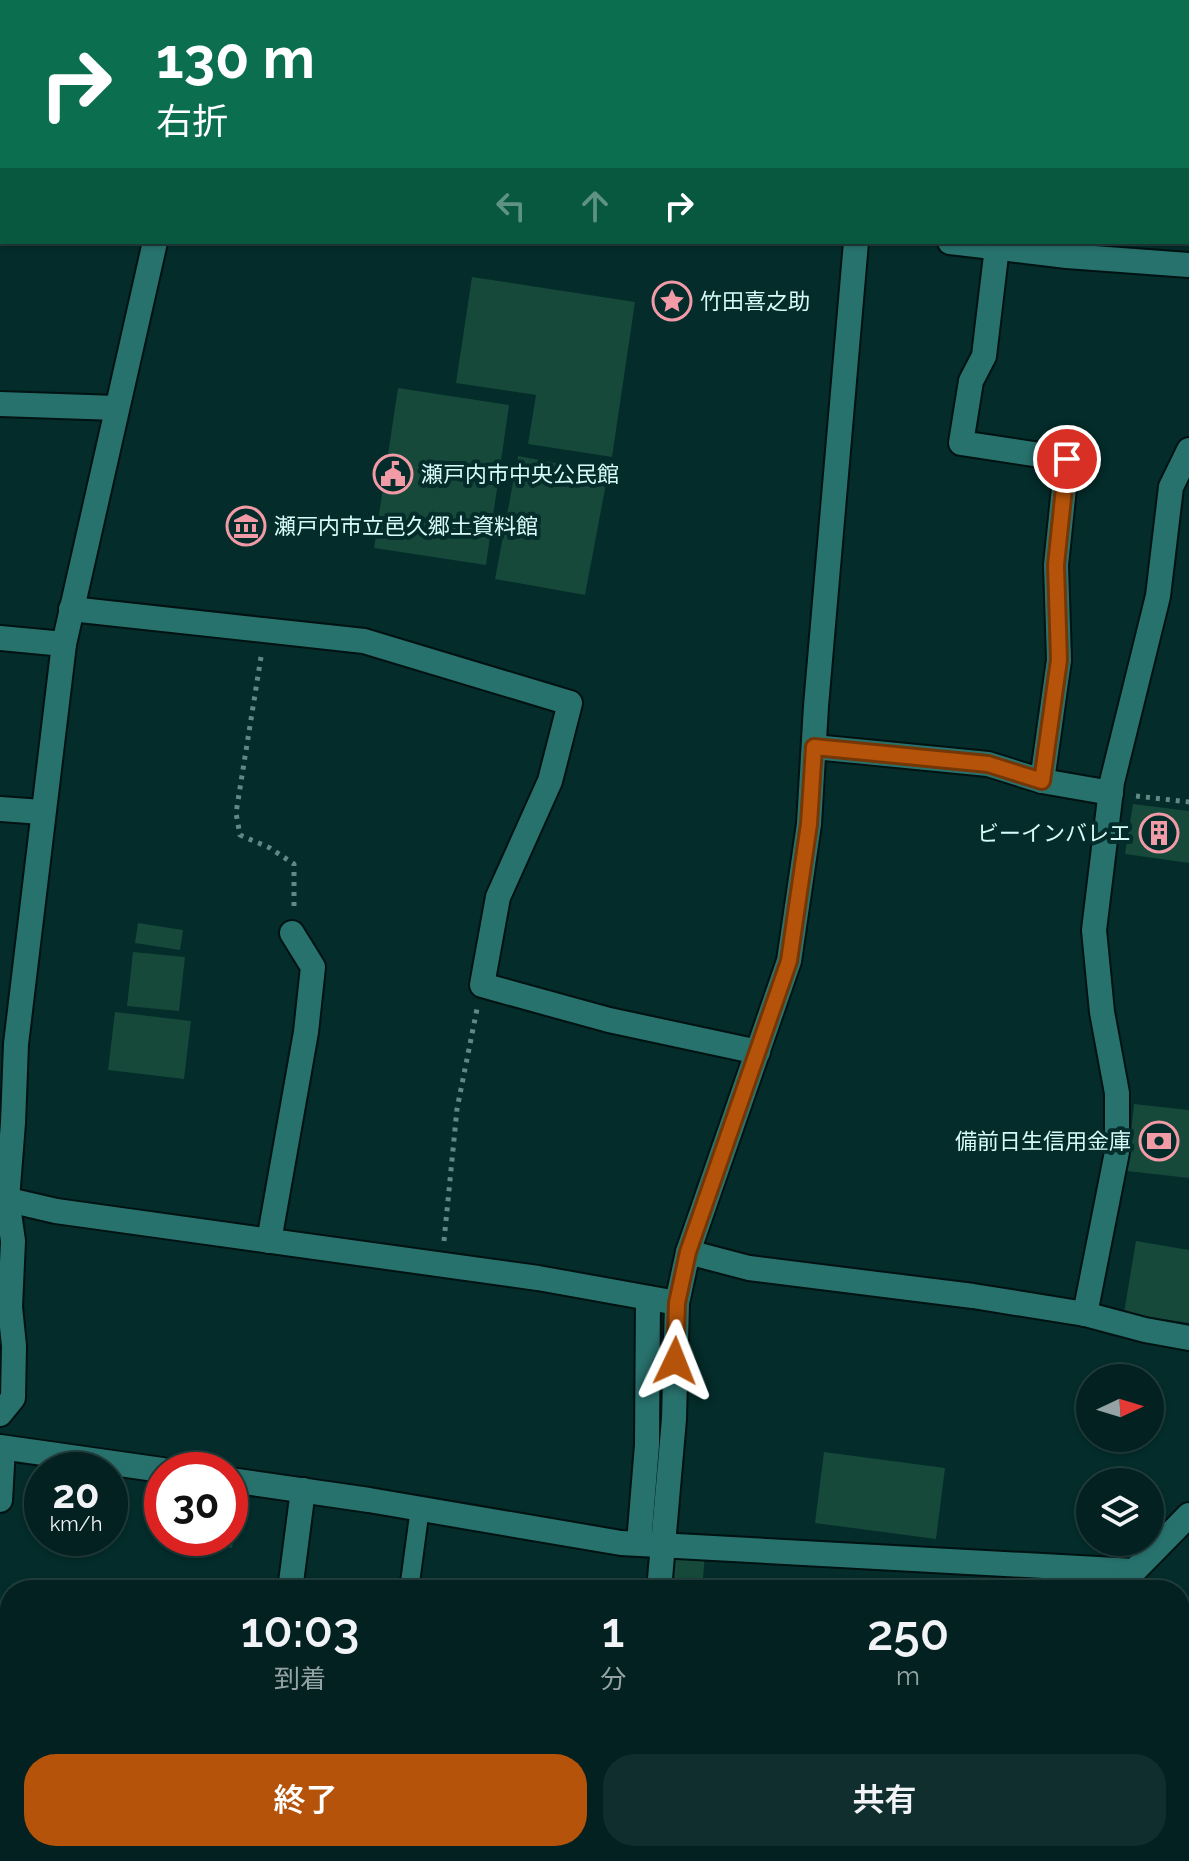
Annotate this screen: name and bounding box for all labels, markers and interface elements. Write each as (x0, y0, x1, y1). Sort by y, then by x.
text: 130 m (156, 25, 315, 91)
icon: right (24, 32, 128, 136)
text: 右折 (156, 100, 228, 142)
icon: left (489, 184, 533, 228)
icon: ahead (573, 184, 617, 228)
icon: right (657, 184, 701, 228)
place icon: 竹田喜之助 (651, 280, 693, 322)
place label: 竹田喜之助 (700, 288, 810, 314)
pin (1033, 425, 1101, 493)
icon: arrive (1045, 437, 1089, 481)
public building icon: 瀬戸内市中央公民館 (372, 453, 414, 495)
place label: 瀬戸内市中央公民館 (421, 461, 619, 487)
museum icon: 瀬戸内市立邑久郷土資料館 (225, 505, 267, 547)
place label: 瀬戸内市立邑久郷土資料館 (274, 513, 538, 539)
building icon: ビーインバレエ (1138, 812, 1180, 854)
place label: ビーインバレエ (977, 820, 1131, 846)
bank icon: 備前日生信用金庫 (1138, 1120, 1180, 1162)
place label: 備前日生信用金庫 (955, 1128, 1131, 1154)
position arrow (633, 1319, 717, 1403)
north arrow (1076, 1364, 1164, 1452)
map controls (1076, 1364, 1164, 1556)
speed limit sign: 30 (144, 1452, 248, 1556)
button: layers (1076, 1468, 1164, 1556)
text: 20 (52, 1470, 100, 1517)
text: km/h (50, 1512, 102, 1536)
text: 10:03 (241, 1602, 359, 1658)
text: 1 (602, 1602, 624, 1658)
text: 250 (867, 1605, 949, 1661)
text: m (896, 1661, 920, 1691)
text: 到着 (274, 1664, 326, 1694)
text: 分 (600, 1664, 626, 1694)
button: 終了 (24, 1754, 587, 1846)
button: 共有 (603, 1754, 1166, 1846)

